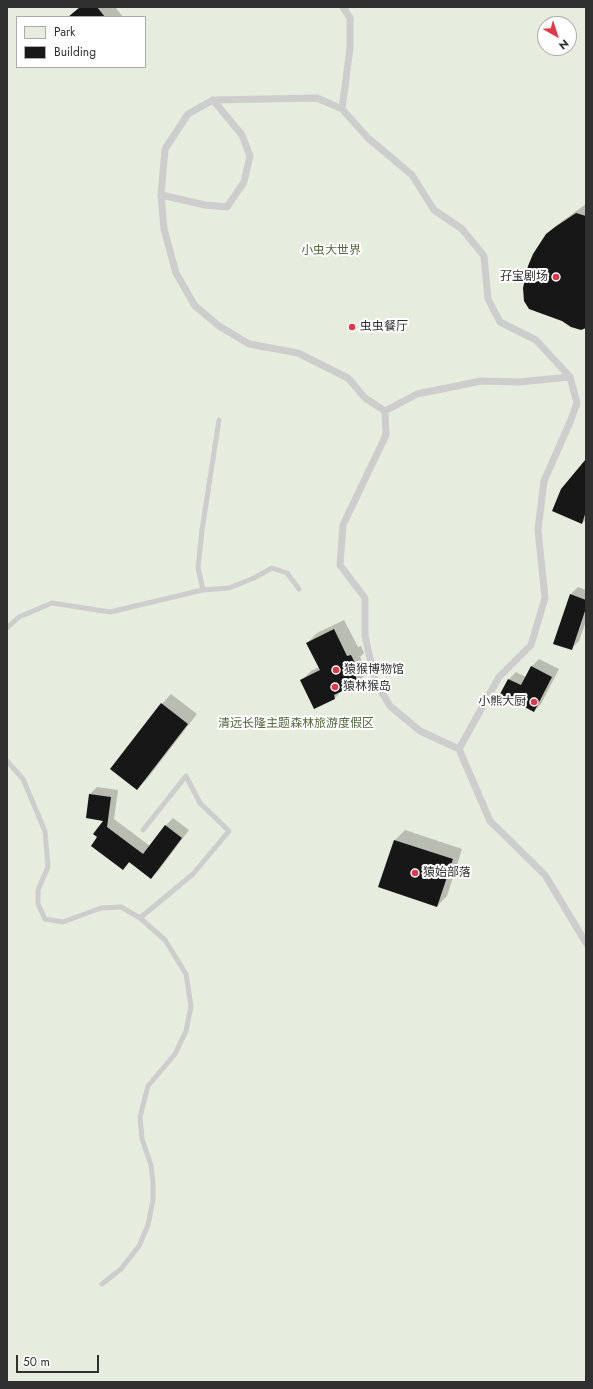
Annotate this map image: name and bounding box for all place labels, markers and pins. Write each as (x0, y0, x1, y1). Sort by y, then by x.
place label: 孖宝剧场 (500, 270, 548, 284)
marker: 孖宝剧场 (551, 272, 561, 282)
place label: 虫虫餐厅 (360, 320, 408, 334)
marker: 虫虫餐厅 (347, 322, 357, 332)
place label: 猿猴博物馆 (344, 663, 404, 677)
marker: 猿猴博物馆 (331, 665, 341, 675)
place label: 猿林猴岛 (343, 680, 391, 694)
marker: 猿林猴岛 (330, 682, 340, 692)
place label: 小熊大厨 (478, 695, 526, 709)
marker: 小熊大厨 (529, 697, 539, 707)
place label: 猿始部落 (423, 866, 471, 880)
marker: 猿始部落 (410, 868, 420, 878)

